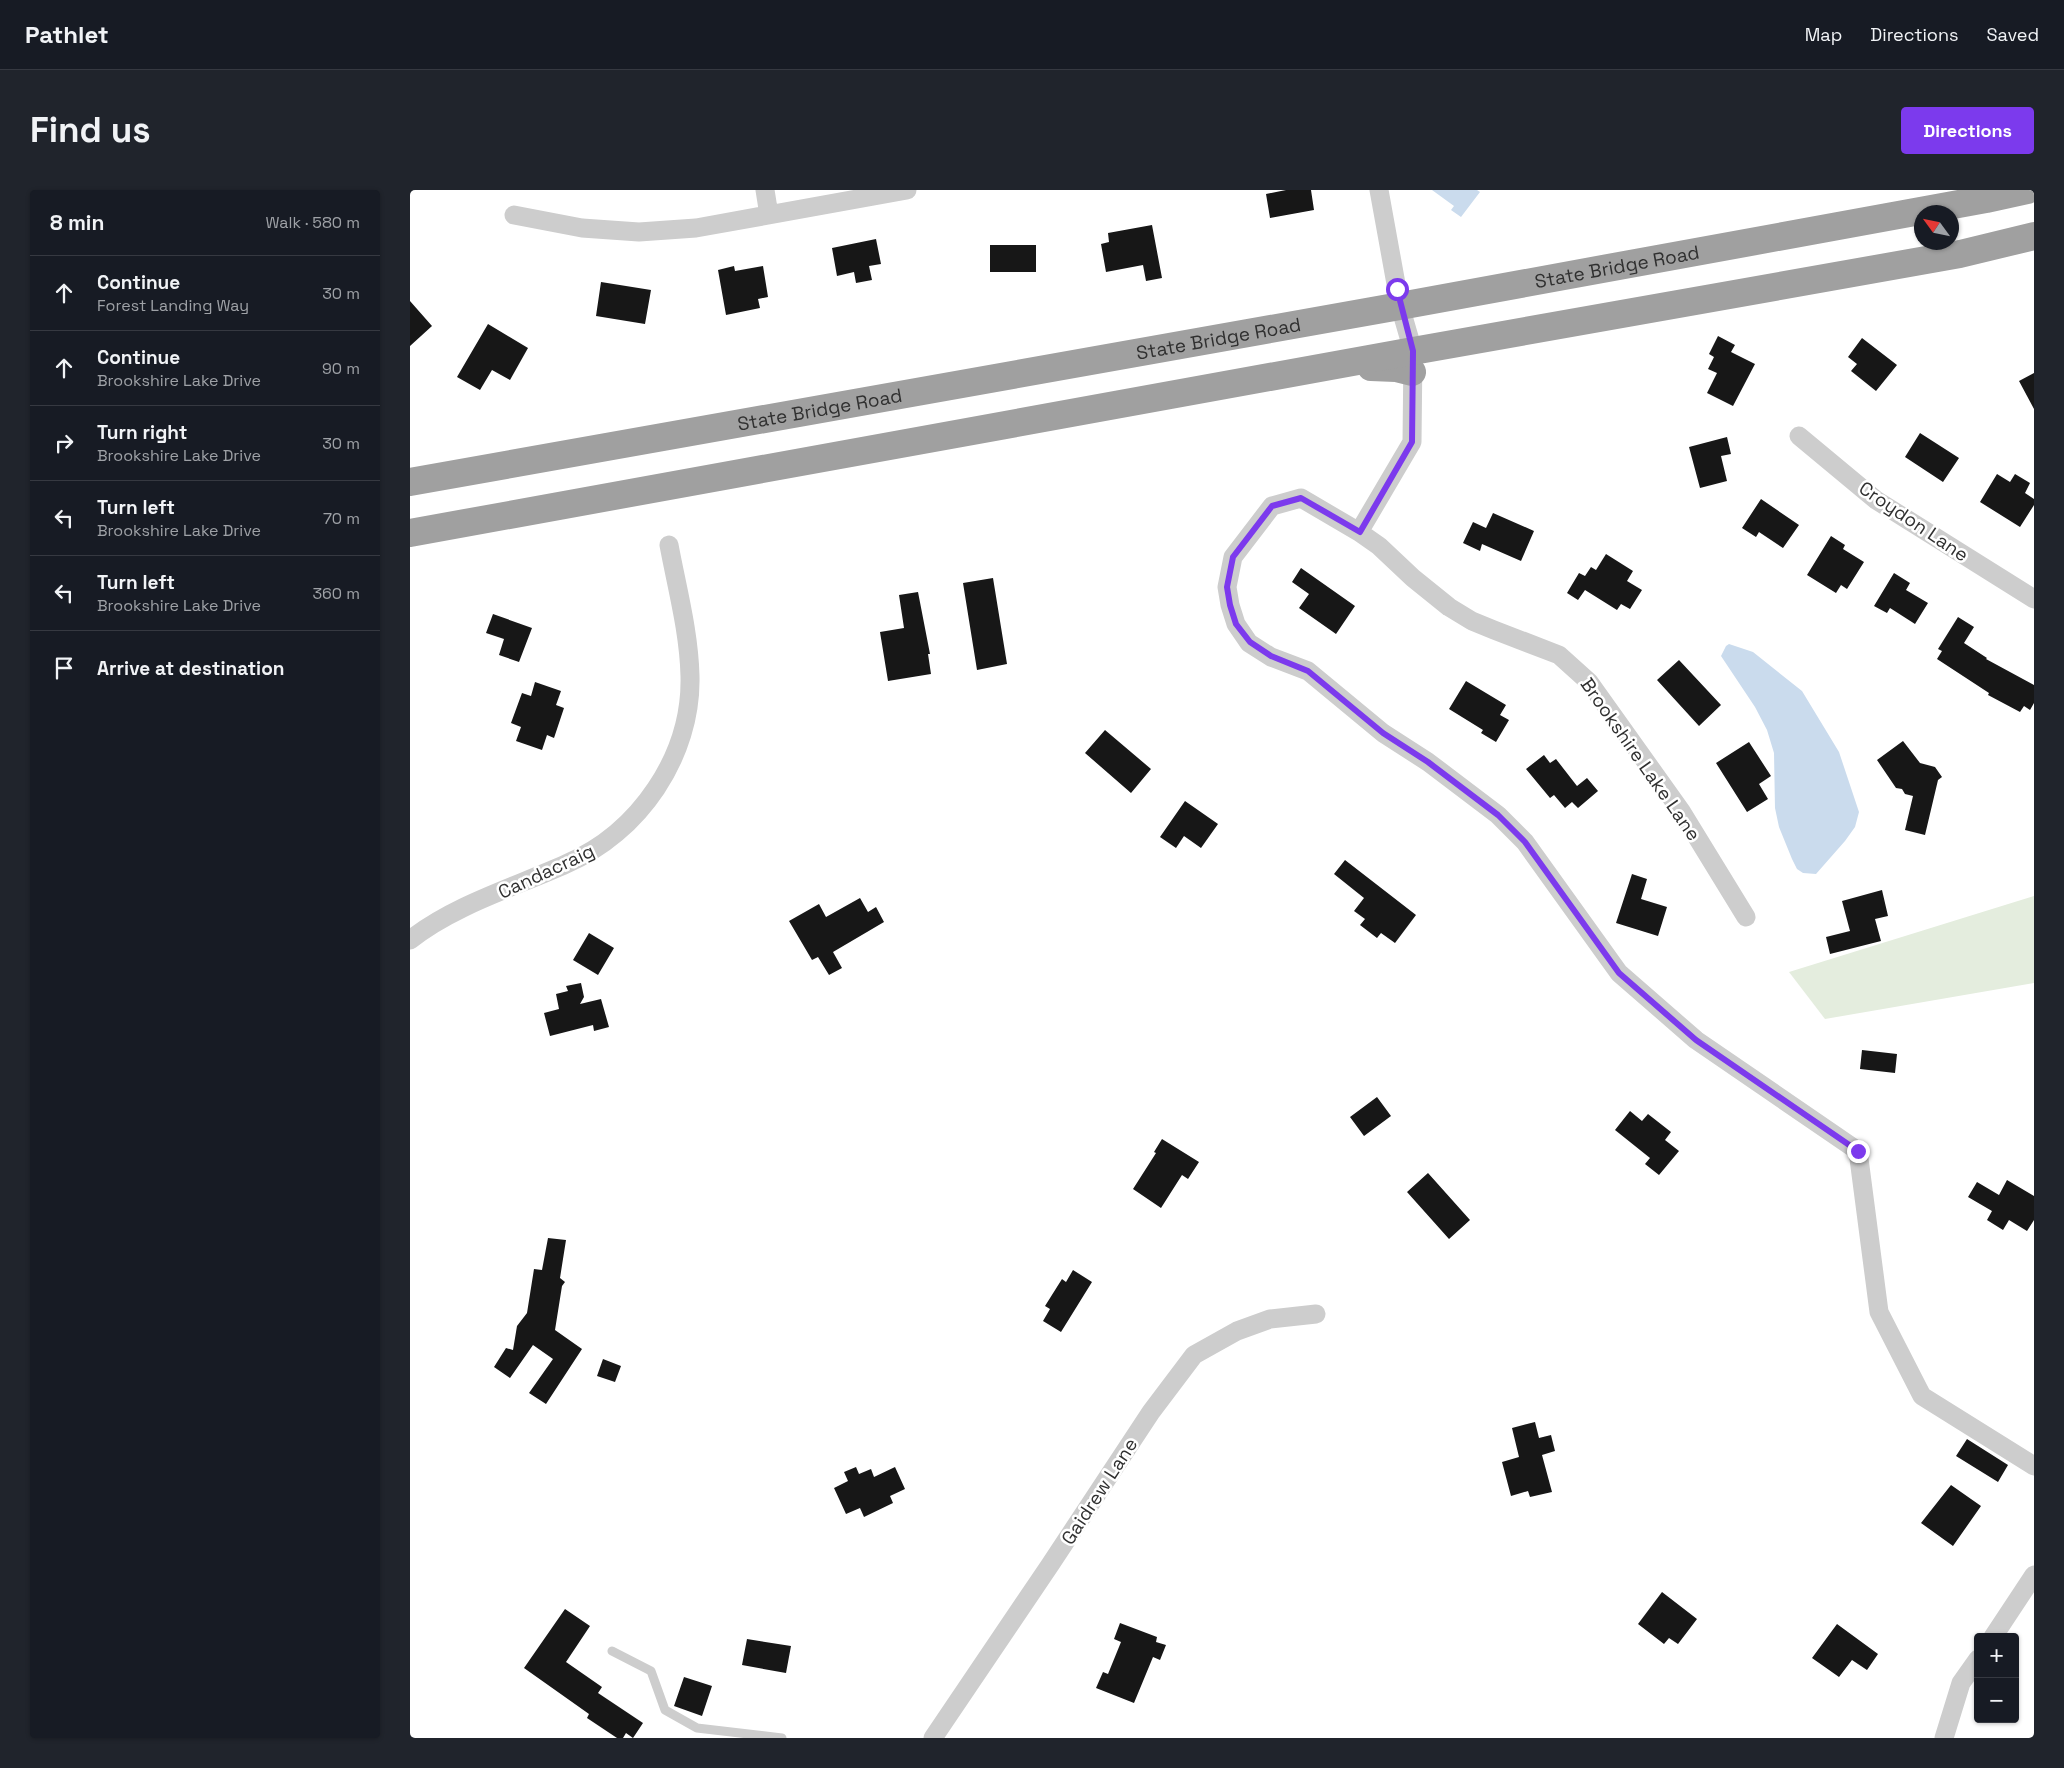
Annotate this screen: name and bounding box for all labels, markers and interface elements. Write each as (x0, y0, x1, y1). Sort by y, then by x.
text: Pathlet (25, 19, 109, 50)
text: Map (1805, 23, 1842, 46)
text: Directions (1870, 23, 1959, 46)
text: Saved (1987, 23, 2039, 46)
button: Directions (1901, 107, 2034, 154)
text: Find us (30, 108, 151, 152)
north arrow (1914, 205, 1959, 250)
text: 8 min (50, 209, 104, 236)
text: Walk · 580 m (266, 212, 360, 233)
street label: State Bridge Road (1533, 240, 1701, 294)
text: Continue (97, 270, 180, 295)
route start (1386, 278, 1409, 301)
icon: ahead (50, 279, 78, 307)
text: 30 m (322, 283, 360, 304)
text: Forest Landing Way (97, 295, 249, 316)
street label: State Bridge Road (1134, 312, 1303, 366)
text: Continue (97, 345, 180, 370)
icon: ahead (50, 354, 78, 382)
text: 90 m (322, 358, 360, 379)
text: Brookshire Lake Drive (97, 370, 261, 391)
street label: State Bridge Road (735, 383, 904, 437)
text: Turn right (97, 420, 187, 445)
icon: right (50, 429, 78, 457)
text: 30 m (322, 433, 360, 454)
text: Brookshire Lake Drive (97, 445, 261, 466)
street label: Croydon Lane (1854, 476, 1973, 567)
text: Turn left (97, 495, 175, 520)
icon: left (50, 504, 78, 532)
text: 70 m (323, 508, 360, 529)
text: Brookshire Lake Drive (97, 520, 261, 541)
text: Turn left (97, 570, 175, 595)
icon: left (50, 579, 78, 607)
text: 360 m (312, 583, 360, 604)
text: Brookshire Lake Drive (97, 595, 261, 616)
icon: arrive (50, 654, 78, 682)
text: Arrive at destination (97, 656, 285, 681)
street label: Brookshire Lake Lane (1575, 673, 1706, 846)
street label: Candacraig (494, 838, 598, 905)
route end (1847, 1140, 1870, 1163)
street label: Gaidrew Lane (1056, 1433, 1143, 1549)
map controls (1974, 1633, 2019, 1723)
button: + (1974, 1633, 2019, 1678)
button: − (1974, 1678, 2019, 1723)

